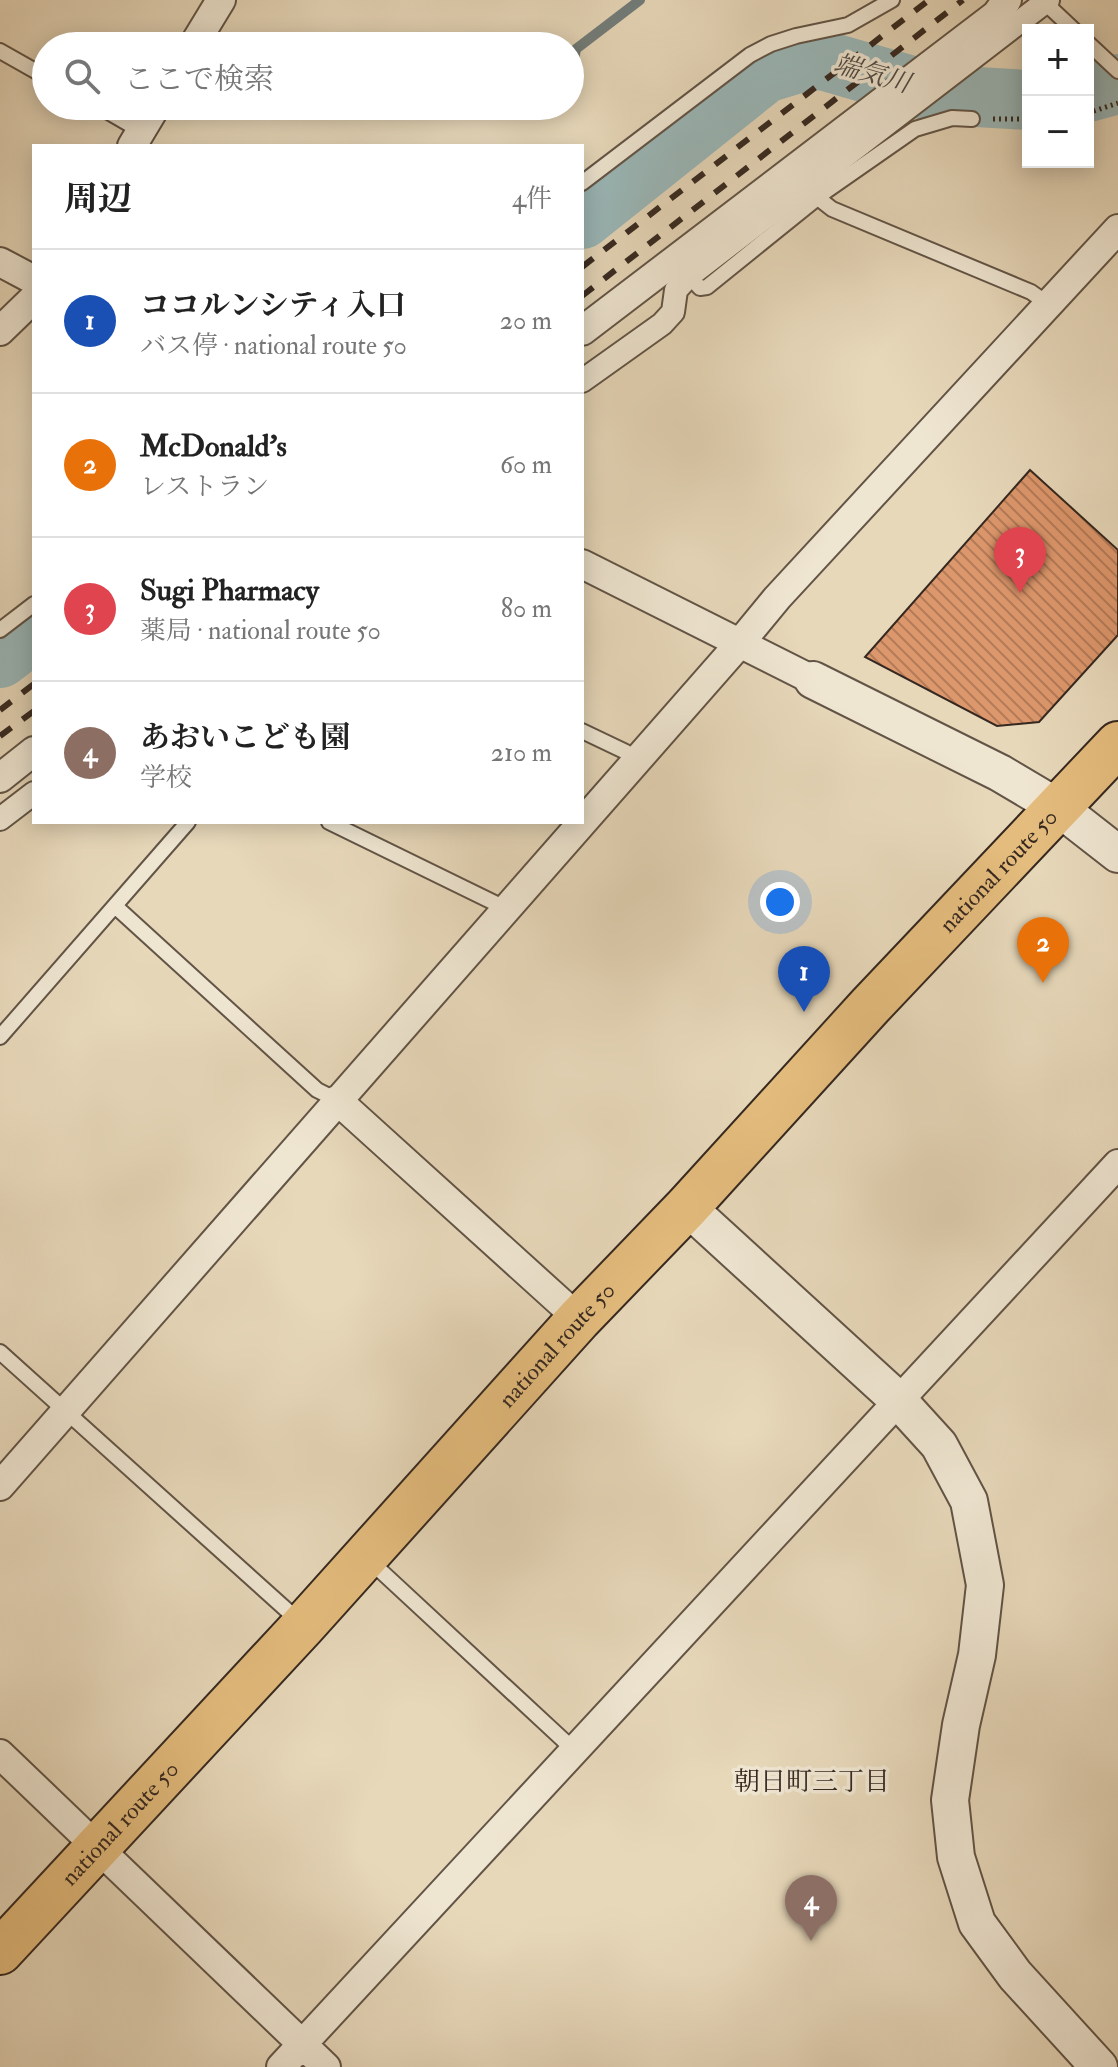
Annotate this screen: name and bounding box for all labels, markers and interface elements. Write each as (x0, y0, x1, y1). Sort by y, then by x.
map controls (1022, 24, 1094, 168)
button: + (1022, 24, 1094, 96)
search box (32, 32, 584, 120)
water label: 端気川 (830, 48, 917, 101)
icon: search (60, 54, 104, 98)
text: ここで検索 (124, 61, 274, 98)
button: − (1022, 96, 1094, 168)
text: 周辺 (64, 178, 132, 221)
text: 4件 (512, 183, 552, 215)
text: ココルンシティ入口 (140, 287, 406, 324)
text: 1 (85, 305, 95, 337)
text: 20 m (500, 305, 552, 337)
text: バス停 · national route 50 (140, 330, 407, 362)
text: McDonald's (140, 428, 287, 465)
text: 2 (83, 449, 97, 481)
text: 60 m (500, 449, 552, 481)
text: レストラン (140, 471, 269, 503)
pin: 3 (994, 527, 1046, 593)
text: Sugi Pharmacy (140, 572, 319, 609)
text: 3 (85, 593, 95, 625)
text: 80 m (501, 593, 552, 625)
text: 薬局 · national route 50 (140, 615, 381, 647)
text: あおいこども園 (140, 719, 350, 756)
text: 4 (83, 737, 97, 769)
text: 210 m (491, 737, 552, 769)
text: 学校 (140, 762, 192, 794)
street label: national route 50 (932, 802, 1064, 939)
your location (760, 882, 800, 922)
pin: 2 (1017, 917, 1069, 983)
pin: 1 (778, 946, 830, 1012)
street label: national route 50 (491, 1275, 622, 1414)
street label: national route 50 (54, 1754, 186, 1892)
district label: 朝日町三丁目 (734, 1766, 890, 1798)
pin: 4 (785, 1875, 837, 1941)

